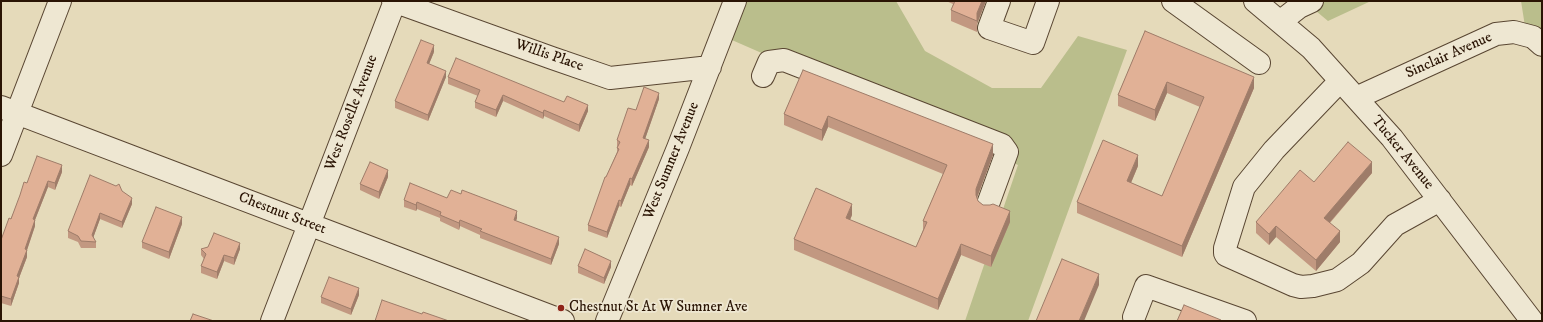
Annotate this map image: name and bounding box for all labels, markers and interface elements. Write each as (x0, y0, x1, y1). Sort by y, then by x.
street label: Sinclair Avenue (1403, 29, 1495, 83)
street label: Willis Place (513, 36, 585, 76)
street label: West Roselle Avenue (322, 53, 382, 173)
street label: West Sumner Avenue (640, 100, 704, 222)
street label: Tucker Avenue (1367, 113, 1437, 193)
street label: Chestnut Street (236, 189, 328, 239)
place label: Chestnut St At W Sumner Ave (569, 299, 747, 317)
marker: Chestnut St At W Sumner Ave (556, 303, 566, 313)

